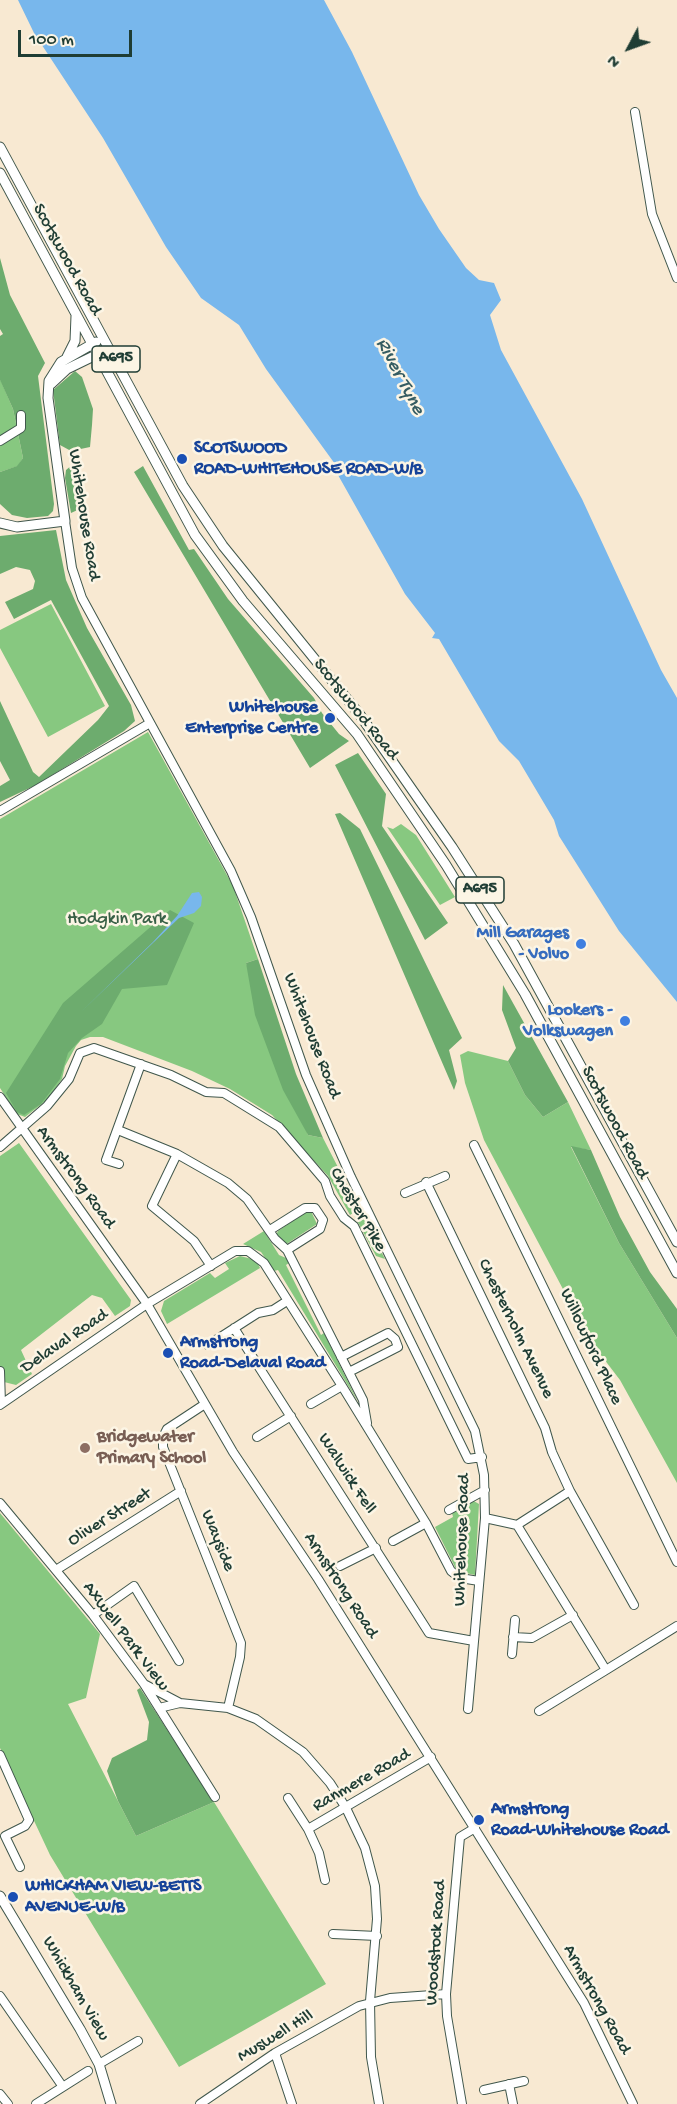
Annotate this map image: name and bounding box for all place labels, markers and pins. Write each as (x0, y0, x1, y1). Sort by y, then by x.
place label: SCOTSWOOD ROAD-WHITEHOUSE ROAD-W/B (194, 438, 423, 480)
marker: SCOTSWOOD ROAD-WHITEHOUSE ROAD-W/B (175, 452, 189, 466)
place label: Whitehouse Enterprise Centre (185, 697, 318, 740)
marker: Whitehouse Enterprise Centre (323, 711, 337, 725)
place label: Mill Garages - Volvo (477, 923, 569, 966)
marker: Mill Garages - Volvo (574, 937, 588, 951)
place label: Lookers - Volkswagen (523, 1000, 613, 1042)
marker: Lookers - Volkswagen (618, 1014, 632, 1028)
place label: Armstrong Road-Delaval Road (180, 1332, 325, 1374)
marker: Armstrong Road-Delaval Road (161, 1346, 175, 1360)
place label: Bridgewater Primary School (97, 1427, 206, 1470)
marker: Bridgewater Primary School (78, 1441, 92, 1455)
place label: Armstrong Road-Whitehouse Road (491, 1799, 668, 1842)
marker: Armstrong Road-Whitehouse Road (472, 1813, 486, 1827)
place label: WHICKHAM VIEW-BETTS AVENUE-W/B (25, 1876, 201, 1918)
marker: WHICKHAM VIEW-BETTS AVENUE-W/B (6, 1890, 20, 1904)

